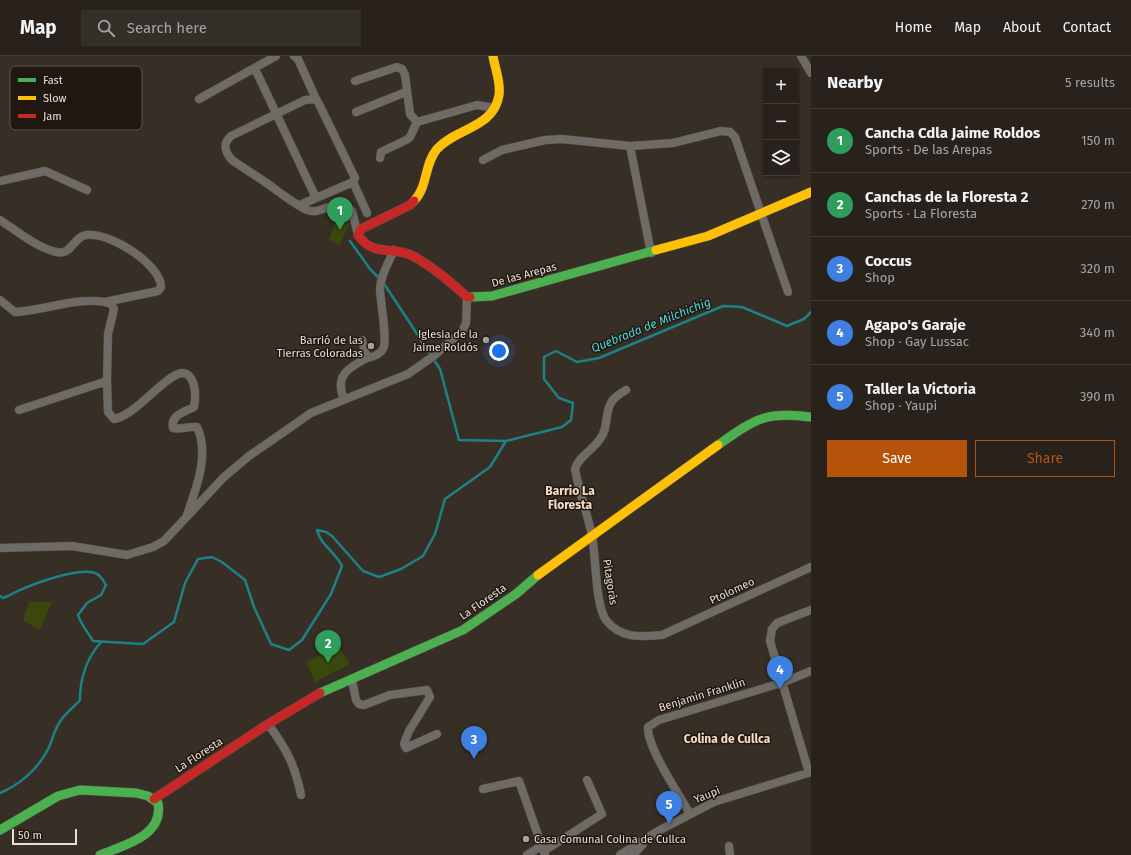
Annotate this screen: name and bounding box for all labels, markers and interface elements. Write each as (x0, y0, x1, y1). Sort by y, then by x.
search box (81, 10, 361, 46)
text: Map (20, 16, 57, 39)
icon: search (95, 17, 117, 39)
text: Search here (127, 19, 207, 37)
text: Home (895, 19, 932, 36)
text: Map (954, 19, 981, 36)
text: About (1003, 19, 1041, 36)
text: Contact (1063, 19, 1111, 36)
legend (10, 66, 142, 130)
map controls (763, 68, 799, 176)
button: + (763, 68, 799, 104)
text: Nearby (827, 72, 882, 93)
text: Fast (43, 74, 63, 87)
text: 5 results (1065, 75, 1115, 90)
text: Slow (43, 92, 67, 105)
button: − (763, 104, 799, 140)
text: Jam (43, 110, 62, 123)
text: Cancha Cdla Jaime Roldos (865, 124, 1040, 142)
text: 1 (837, 133, 843, 148)
text: 150 m (1081, 133, 1115, 148)
button: layers (763, 140, 799, 176)
text: Sports · De las Arepas (865, 142, 992, 157)
text: Canchas de la Floresta 2 (865, 188, 1029, 206)
pin: 1 (327, 197, 353, 230)
text: 2 (837, 197, 843, 212)
text: 270 m (1081, 197, 1115, 212)
text: Sports · La Floresta (865, 206, 977, 221)
text: Coccus (865, 252, 912, 270)
street label: De las Arepas (490, 260, 558, 290)
text: 3 (837, 261, 843, 276)
text: 320 m (1080, 261, 1115, 276)
text: Shop (865, 270, 895, 285)
water label: Quebrada de Milchichig (589, 295, 713, 355)
text: Agapo's Garaje (865, 316, 966, 334)
text: 4 (836, 325, 844, 340)
text: 340 m (1080, 325, 1115, 340)
place label: Iglesia de la Jaime Roldós (413, 328, 478, 354)
place label: Barrió de las Tierras Coloradas (277, 334, 363, 360)
text: Shop · Gay Lussac (865, 334, 969, 349)
marker: Iglesia de la Jaime Roldós (481, 335, 491, 345)
marker: Barrió de las Tierras Coloradas (366, 341, 376, 351)
your location (489, 341, 509, 361)
text: Taller la Victoria (865, 380, 976, 398)
text: 5 (837, 389, 843, 404)
text: 390 m (1080, 389, 1115, 404)
text: Shop · Yaupi (865, 398, 937, 413)
button: Save (827, 440, 967, 477)
button: Share (975, 440, 1115, 477)
district label: Barrio La Floresta (545, 484, 595, 512)
street label: Pitagorás (600, 558, 620, 606)
street label: Ptolomeo (707, 575, 757, 607)
street label: La Floresta (457, 581, 509, 623)
pin: 2 (315, 630, 341, 663)
pin: 4 (767, 656, 793, 689)
street label: Benjamin Franklin (657, 676, 747, 714)
pin: 3 (461, 726, 487, 759)
district label: Colina de Cullca (684, 732, 771, 746)
street label: La Floresta (173, 735, 225, 775)
street label: Yaupi (692, 784, 722, 806)
pin: 5 (656, 791, 682, 824)
scale bar (12, 827, 77, 846)
text: 50 m (18, 829, 42, 842)
place label: Casa Comunal Colina de Cullca (534, 833, 686, 846)
marker: Casa Comunal Colina de Cullca (521, 834, 531, 844)

